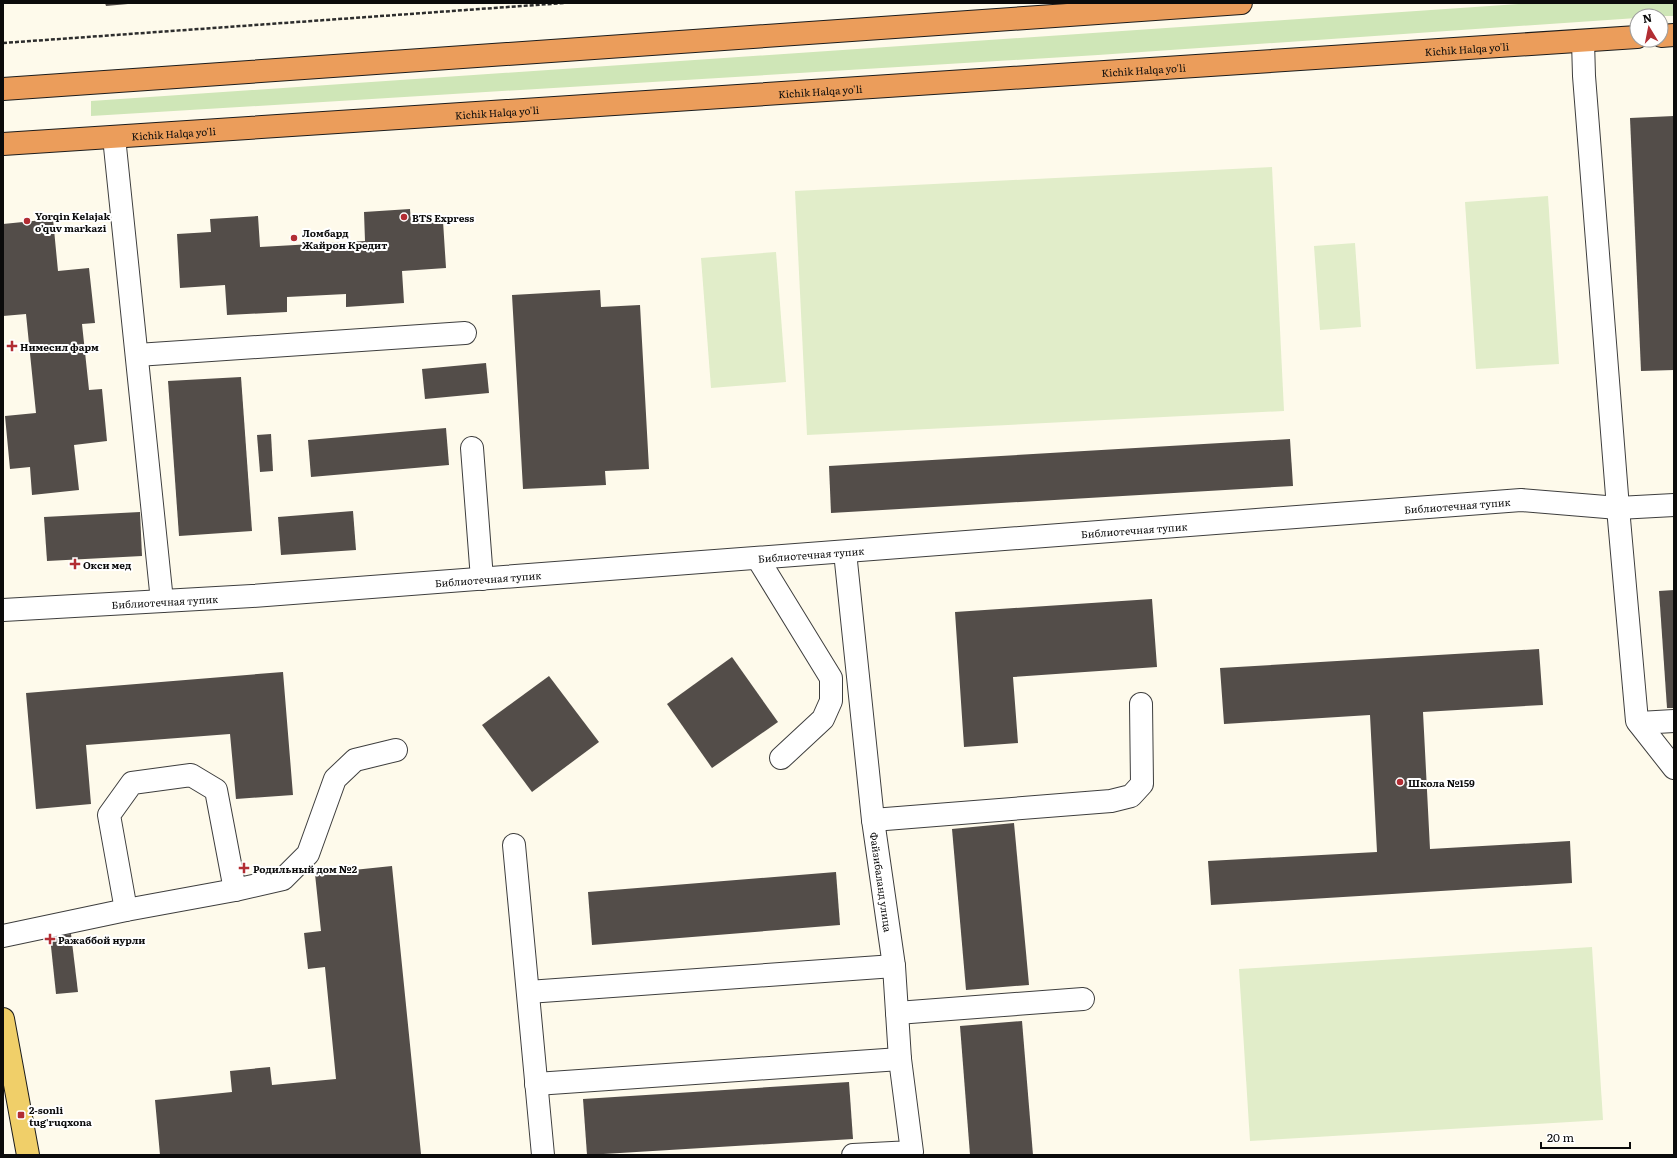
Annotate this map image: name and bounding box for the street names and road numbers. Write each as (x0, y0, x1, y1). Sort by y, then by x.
street label: Kichik Halqa yo'li (1424, 38, 1510, 58)
street label: Kichik Halqa yo'li (1101, 59, 1187, 80)
street label: Kichik Halqa yo'li (778, 80, 863, 101)
street label: Kichik Halqa yo'li (454, 101, 540, 122)
street label: Kichik Halqa yo'li (131, 123, 217, 143)
street label: Библиотечная тупик (1403, 493, 1511, 516)
street label: Библиотечная тупик (1080, 518, 1188, 541)
street label: Библиотечная тупик (757, 542, 865, 565)
street label: Библиотечная тупик (434, 567, 542, 590)
street label: Библиотечная тупик (111, 590, 218, 611)
street label: Файзибаланд улица (867, 831, 897, 933)

